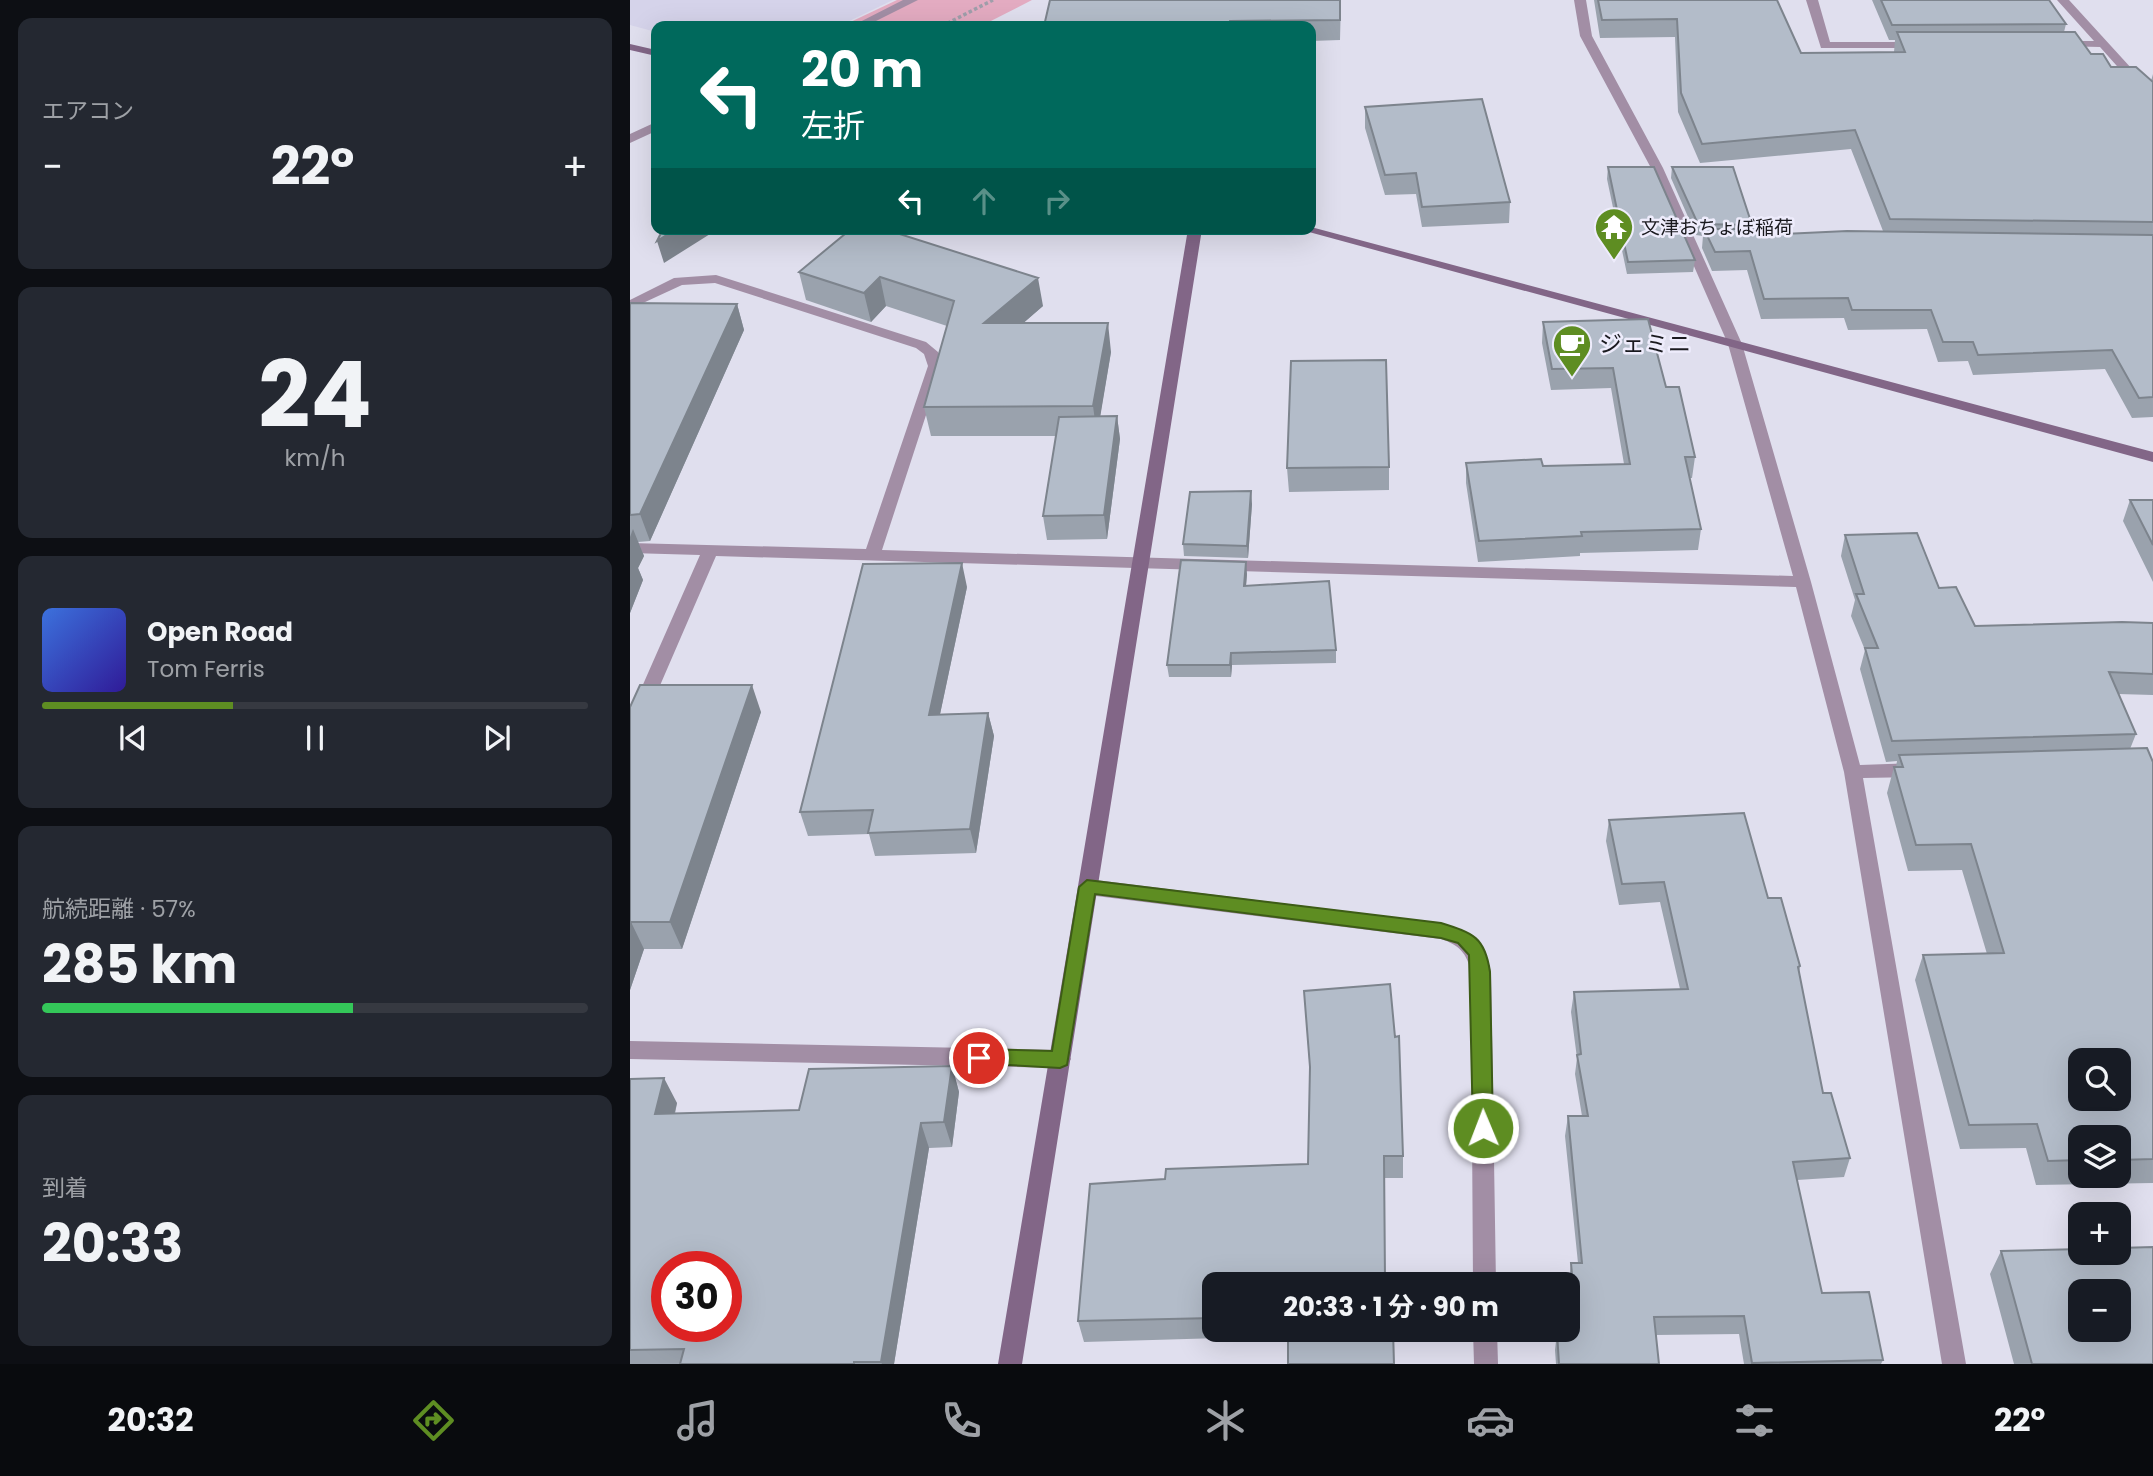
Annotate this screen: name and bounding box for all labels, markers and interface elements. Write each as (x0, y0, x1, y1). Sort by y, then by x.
text: 20 m (801, 36, 923, 104)
icon: left (686, 49, 777, 140)
text: エアコン (42, 95, 134, 127)
text: 左折 (801, 103, 865, 148)
text: 22° (271, 130, 354, 203)
text: − (42, 140, 63, 193)
text: + (562, 140, 588, 193)
icon: left (892, 182, 930, 220)
icon: ahead (965, 182, 1003, 220)
icon: right (1038, 182, 1076, 220)
temple icon: 文津おちょぼ稲荷 (1593, 206, 1635, 261)
place label: 文津おちょぼ稲荷 (1641, 214, 1793, 241)
cafe icon: ジェミニ (1551, 323, 1593, 378)
place label: ジェミニ (1599, 328, 1691, 360)
text: 24 (258, 331, 372, 459)
text: km/h (284, 442, 346, 474)
text: Open Road (147, 614, 293, 650)
text: Tom Ferris (147, 653, 265, 685)
icon: previous (114, 719, 152, 757)
icon: pause (296, 719, 334, 757)
icon: next (478, 719, 516, 757)
text: 航続距離 · 57% (42, 893, 196, 925)
text: 285 km (42, 928, 237, 1001)
pin (949, 1028, 1009, 1088)
icon: arrive (960, 1039, 998, 1077)
map controls (2068, 1048, 2131, 1342)
button: search (2068, 1048, 2131, 1111)
position arrow (1446, 1091, 1520, 1165)
button: layers (2068, 1125, 2131, 1188)
text: 到着 (42, 1172, 88, 1204)
button: + (2068, 1202, 2131, 1265)
text: 20:33 (42, 1207, 183, 1280)
speed limit sign: 30 (651, 1251, 742, 1342)
button: − (2068, 1279, 2131, 1342)
text: 20:33 · 1 分 · 90 m (1283, 1289, 1499, 1325)
icon: directions (409, 1396, 458, 1445)
icon: music (673, 1396, 722, 1445)
icon: phone (937, 1396, 986, 1445)
icon: climate (1201, 1396, 1250, 1445)
icon: car (1466, 1396, 1515, 1445)
icon: filters (1730, 1396, 1779, 1445)
text: 20:32 (108, 1397, 193, 1442)
text: 22° (1994, 1397, 2045, 1442)

